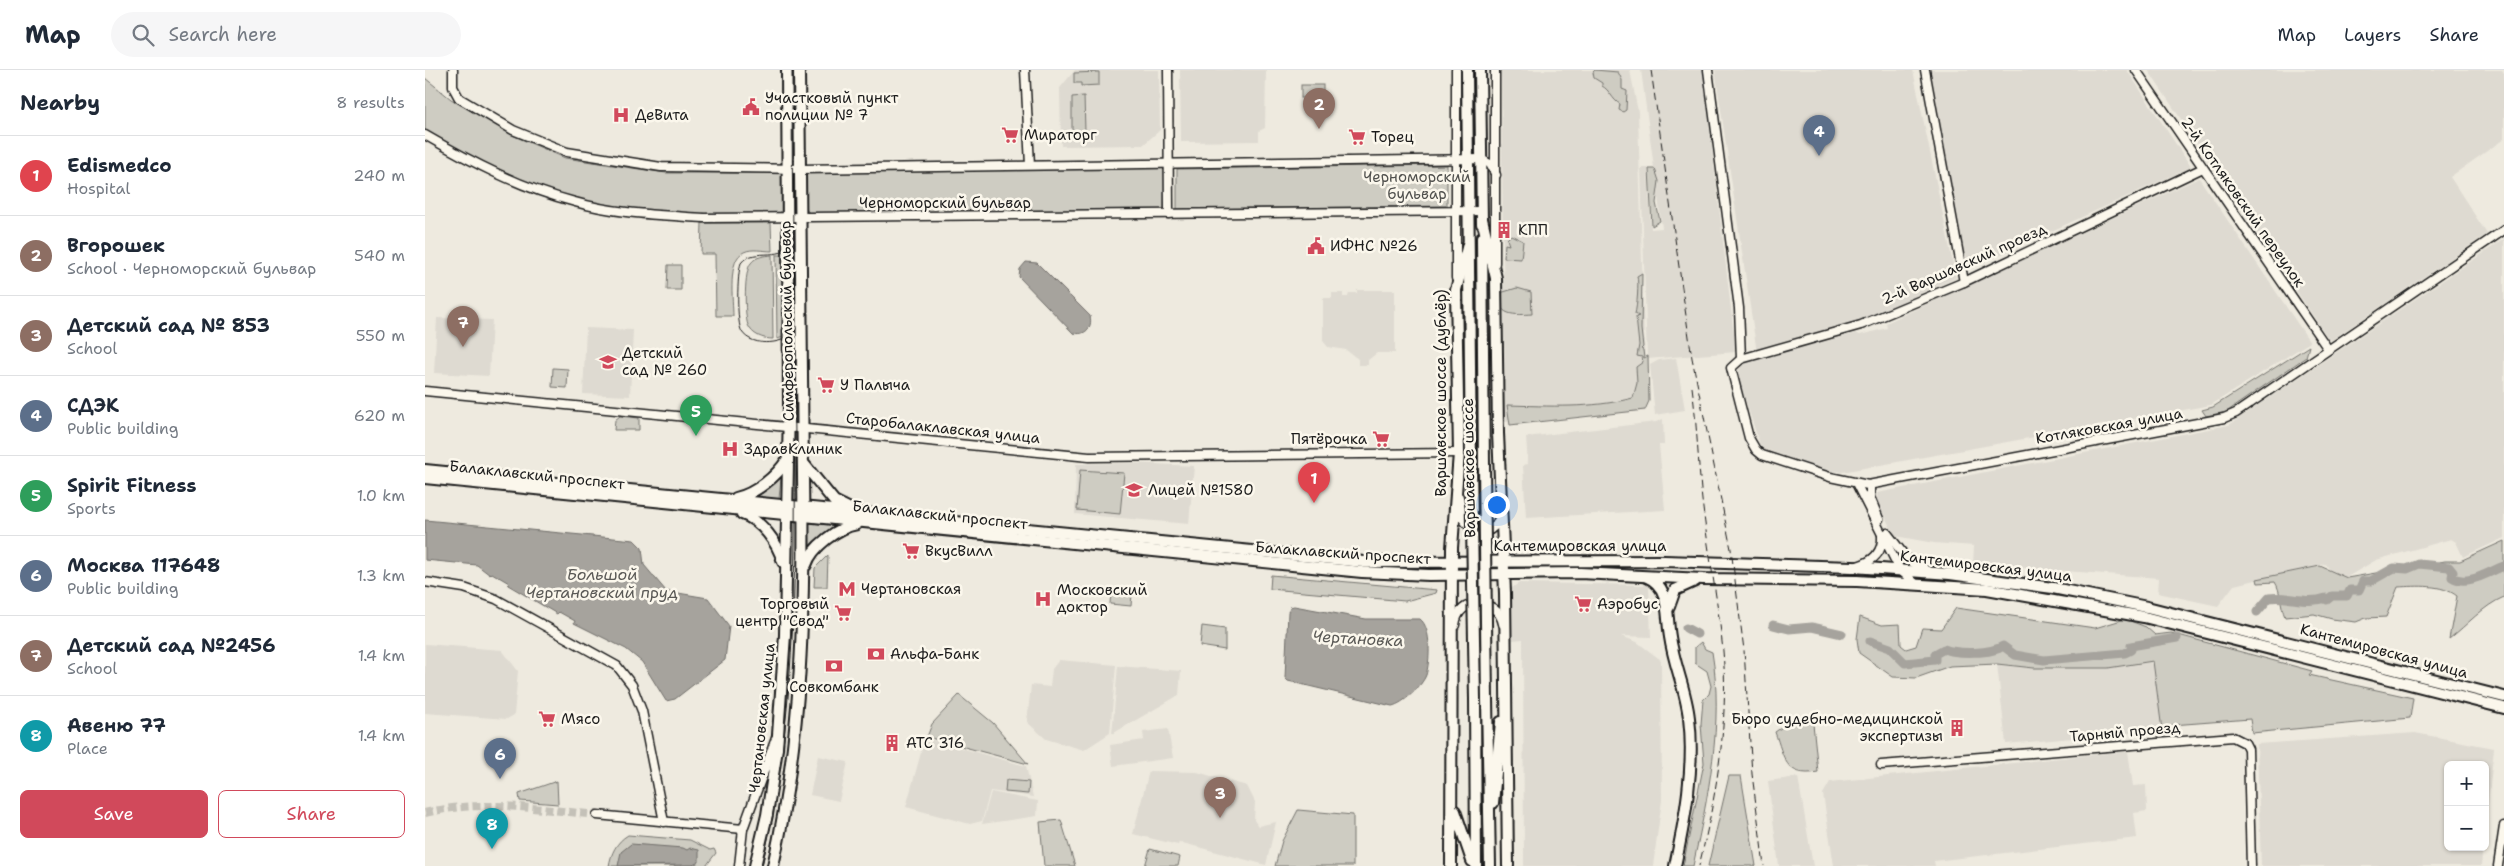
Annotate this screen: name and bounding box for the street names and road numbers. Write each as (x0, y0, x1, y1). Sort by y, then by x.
street label: 2-й Котляковский переулок (2176, 113, 2310, 291)
street label: Черноморский бульвар (859, 193, 1031, 213)
street label: 2-й Варшавский проезд (1878, 218, 2050, 309)
street label: Симферопольский бульвар (775, 221, 799, 421)
street label: Варшавское шоссе (дублёр) (1431, 289, 1451, 497)
street label: Варшавское шоссе (1458, 398, 1480, 538)
street label: Котляковская улица (2034, 403, 2185, 449)
street label: Старобалаклавская улица (845, 408, 1042, 448)
street label: Балаклавский проспект (448, 456, 626, 494)
street label: Балаклавский проспект (851, 496, 1029, 534)
street label: Кантемировская улица (1494, 536, 1667, 556)
street label: Балаклавский проспект (1254, 537, 1432, 569)
street label: Кантемировская улица (1899, 546, 2074, 587)
street label: Кантемировская улица (2298, 619, 2471, 683)
street label: Чертановская улица (744, 641, 780, 794)
street label: Тарный проезд (2069, 717, 2182, 747)

